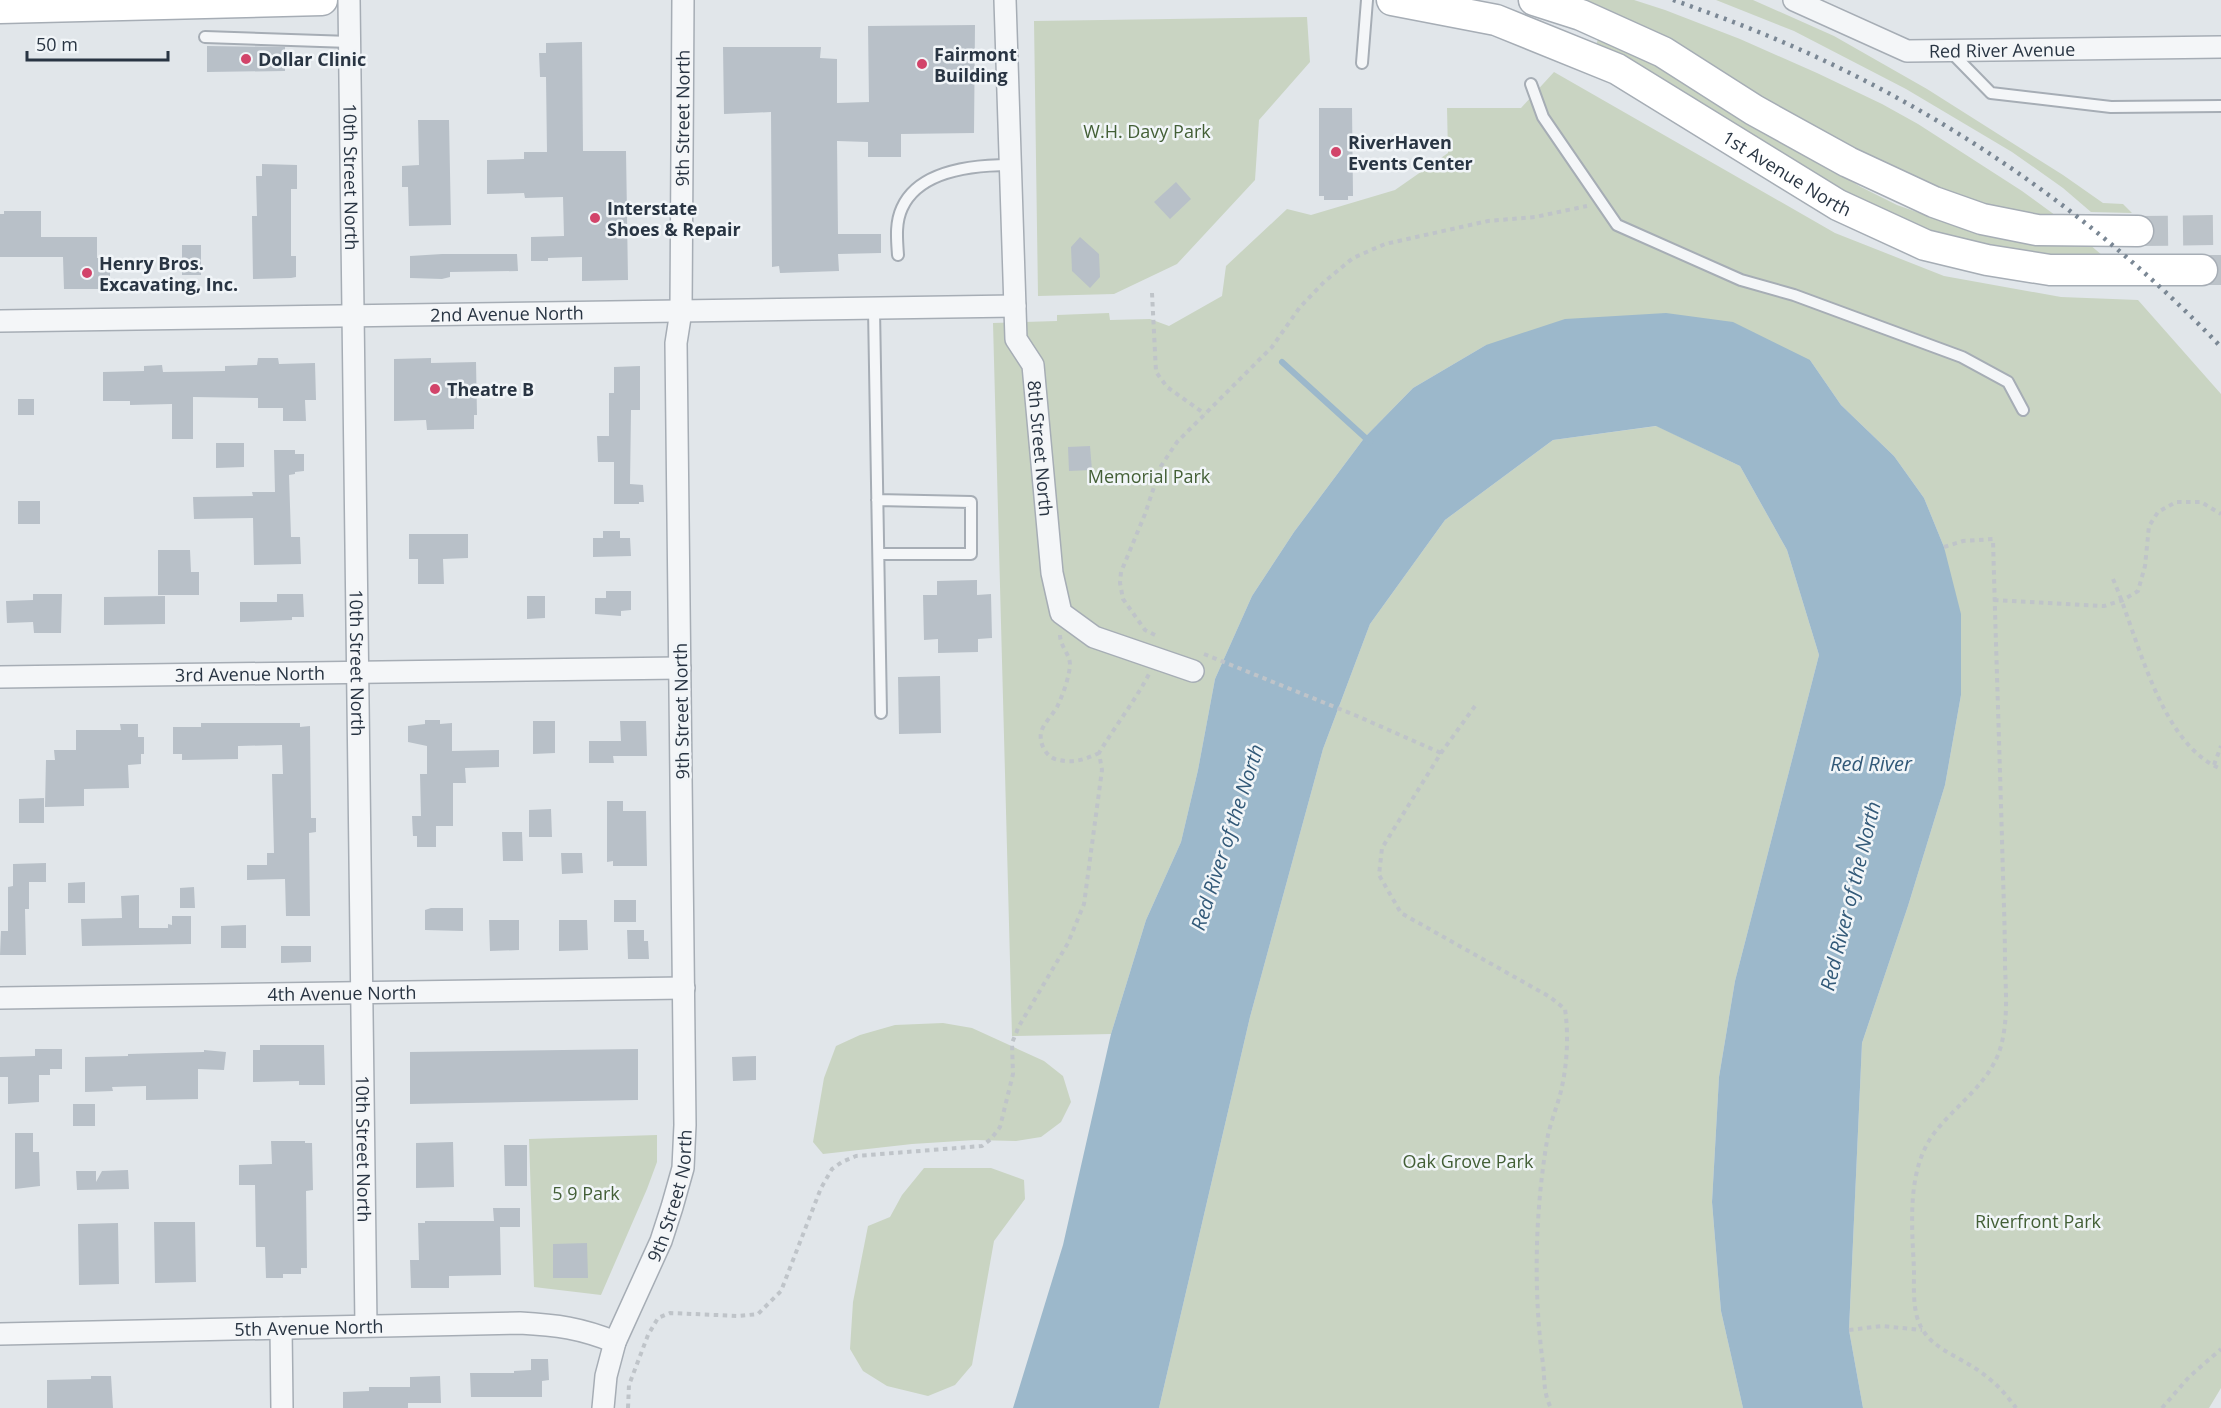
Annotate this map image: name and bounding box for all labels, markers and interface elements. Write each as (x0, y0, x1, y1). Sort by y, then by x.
scale bar (27, 24, 168, 62)
text: 50 m (36, 32, 78, 56)
street label: Red River Avenue (1929, 37, 2075, 63)
place label: Fairmont Building (934, 42, 1017, 87)
place label: Dollar Clinic (258, 47, 366, 71)
street label: 9th Street North (670, 50, 695, 186)
marker: Dollar Clinic (239, 52, 253, 66)
marker: Fairmont Building (915, 57, 929, 71)
street label: 10th Street North (338, 103, 364, 251)
park label: W.H. Davy Park (1083, 119, 1211, 143)
street label: 1st Avenue North (1718, 125, 1855, 221)
place label: RiverHaven Events Center (1348, 130, 1473, 175)
marker: RiverHaven Events Center (1329, 145, 1343, 159)
place label: Interstate Shoes & Repair (607, 196, 741, 241)
marker: Interstate Shoes & Repair (588, 211, 602, 225)
place label: Henry Bros. Excavating, Inc. (99, 251, 238, 296)
marker: Henry Bros. Excavating, Inc. (80, 266, 94, 280)
street label: 2nd Avenue North (430, 300, 584, 327)
place label: Theatre B (447, 377, 534, 401)
street label: 8th Street North (1022, 379, 1059, 518)
marker: Theatre B (428, 382, 442, 396)
park label: Memorial Park (1088, 464, 1211, 488)
street label: 10th Street North (345, 589, 370, 737)
street label: 9th Street North (668, 643, 694, 779)
street label: 3rd Avenue North (175, 661, 325, 687)
water label: Red River of the North (1184, 740, 1270, 934)
water label: Red River (1830, 750, 1913, 777)
water label: Red River of the North (1813, 799, 1887, 993)
street label: 4th Avenue North (267, 980, 417, 1006)
street label: 10th Street North (351, 1075, 377, 1223)
street label: 9th Street North (641, 1129, 697, 1266)
park label: Oak Grove Park (1403, 1149, 1534, 1173)
park label: 5 9 Park (552, 1181, 620, 1205)
park label: Riverfront Park (1975, 1209, 2102, 1233)
street label: 5th Avenue North (234, 1314, 384, 1341)

